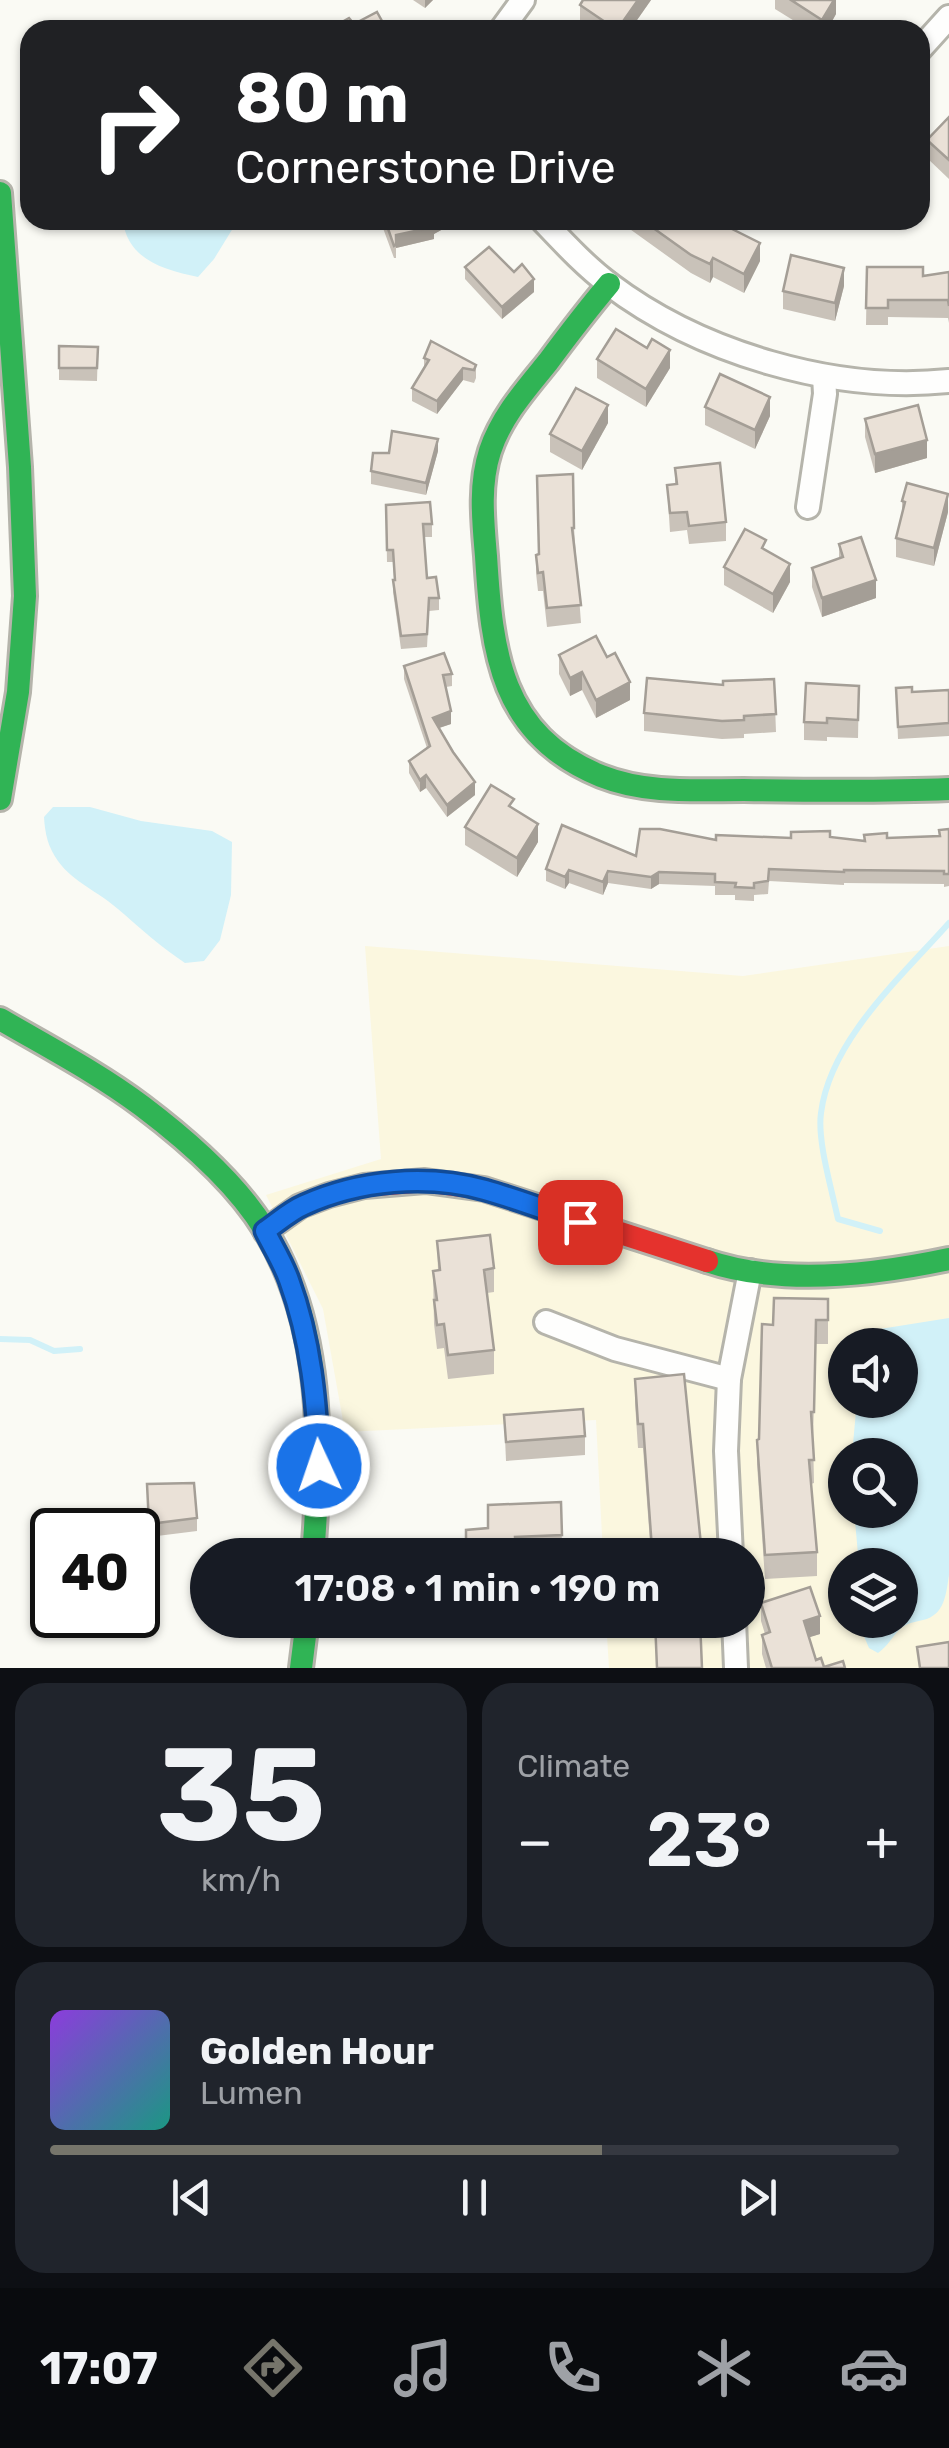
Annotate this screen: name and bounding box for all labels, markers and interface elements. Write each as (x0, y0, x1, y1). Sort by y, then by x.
text: 80 m (235, 57, 409, 140)
icon: right (70, 60, 200, 190)
text: Cornerstone Drive (235, 141, 616, 194)
pin (538, 1180, 623, 1265)
icon: arrive (553, 1195, 608, 1250)
map controls (828, 1328, 918, 1638)
button: sound (828, 1328, 918, 1418)
position arrow (267, 1414, 371, 1518)
button: search (828, 1438, 918, 1528)
speed limit sign: 40 (30, 1508, 160, 1638)
button: layers (828, 1548, 918, 1638)
text: 17:08 · 1 min · 190 m (295, 1565, 660, 1611)
text: 35 (156, 1718, 326, 1873)
text: Climate (517, 1747, 630, 1785)
text: 23° (646, 1796, 772, 1885)
text: − (517, 1809, 553, 1874)
text: + (865, 1809, 899, 1874)
text: km/h (201, 1861, 281, 1899)
text: Golden Hour (200, 2028, 434, 2074)
text: Lumen (200, 2074, 303, 2112)
icon: previous (164, 2170, 219, 2225)
icon: pause (447, 2170, 502, 2225)
icon: next (730, 2170, 785, 2225)
icon: directions (238, 2333, 308, 2403)
icon: music (388, 2333, 458, 2403)
icon: phone (538, 2333, 608, 2403)
icon: climate (689, 2333, 759, 2403)
icon: car (839, 2333, 909, 2403)
text: 17:07 (40, 2342, 158, 2395)

